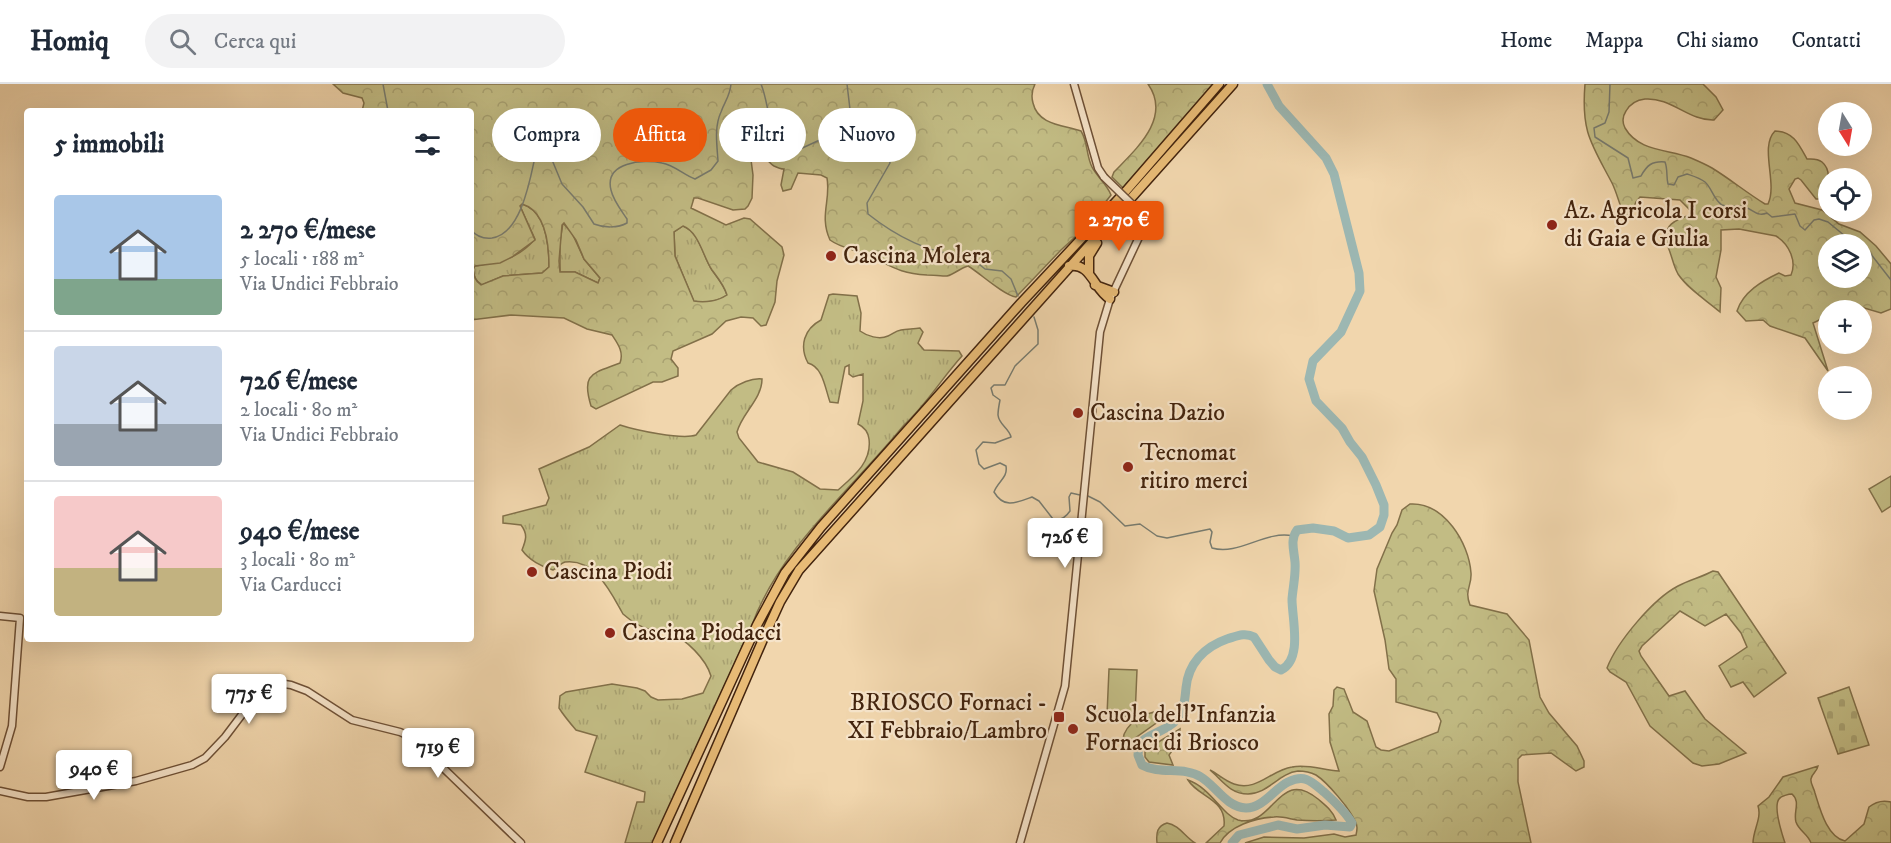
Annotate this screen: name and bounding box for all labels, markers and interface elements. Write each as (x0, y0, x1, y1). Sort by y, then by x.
search box (145, 14, 565, 68)
text: Homiq (30, 24, 109, 59)
icon: search (166, 25, 199, 58)
text: Cerca qui (214, 28, 296, 55)
text: Home (1500, 28, 1552, 54)
text: Mappa (1585, 28, 1643, 54)
text: Chi siamo (1676, 28, 1758, 54)
text: Contatti (1791, 28, 1861, 54)
north arrow (1818, 102, 1872, 156)
map controls (1818, 102, 1872, 420)
chip: Compra (492, 108, 601, 162)
chip: Affitta (613, 108, 707, 162)
chip: Filtri (719, 108, 806, 162)
chip: Nuovo (818, 108, 916, 162)
text: 5 immobili (54, 128, 164, 161)
icon: filters (411, 128, 444, 161)
button: locate (1818, 168, 1872, 222)
place label: Az. Agricola I corsi di Gaia e Giulia (1564, 196, 1747, 254)
pin: 2 270 € (1064, 201, 1174, 252)
text: 2 270 € (1089, 208, 1149, 233)
text: 2 270 €/mese (240, 214, 376, 247)
marker: Az. Agricola I corsi di Gaia e Giulia (1545, 218, 1559, 232)
icon: home (102, 219, 174, 291)
button: layers (1818, 234, 1872, 288)
place label: Cascina Molera (843, 241, 992, 271)
text: 5 locali · 188 m² (240, 247, 364, 272)
marker: Cascina Molera (824, 249, 838, 263)
text: Via Undici Febbraio (240, 272, 399, 297)
button: + (1818, 300, 1872, 354)
text: 726 €/mese (240, 365, 358, 398)
button: − (1818, 366, 1872, 420)
icon: home (102, 370, 174, 442)
text: 2 locali · 80 m² (240, 398, 357, 423)
place label: Cascina Dazio (1090, 398, 1225, 428)
marker: Cascina Dazio (1071, 406, 1085, 420)
text: Via Undici Febbraio (240, 423, 399, 448)
place label: Tecnomat ritiro merci (1140, 438, 1248, 496)
marker: Tecnomat ritiro merci (1121, 460, 1135, 474)
text: 940 €/mese (240, 515, 359, 548)
pin: 726 € (1023, 518, 1107, 569)
icon: home (102, 520, 174, 592)
text: 726 € (1042, 525, 1088, 550)
text: 3 locali · 80 m² (240, 548, 355, 573)
place label: Cascina Piodi (544, 557, 673, 587)
marker: Cascina Piodi (525, 565, 539, 579)
text: Via Carducci (240, 573, 342, 598)
place label: Cascina Piodacci (622, 618, 781, 648)
marker: Cascina Piodacci (603, 626, 617, 640)
pin: 775 € (207, 674, 291, 725)
text: 775 € (226, 681, 272, 706)
place label: BRIOSCO Fornaci - XI Febbraio/Lambro (847, 688, 1047, 746)
place label: Scuola dell’Infanzia Fornaci di Briosco (1085, 700, 1277, 758)
marker: BRIOSCO Fornaci - XI Febbraio/Lambro (1052, 710, 1066, 724)
marker: Scuola dell’Infanzia Fornaci di Briosco (1066, 722, 1080, 736)
pin: 719 € (396, 728, 480, 779)
text: 719 € (416, 735, 460, 760)
pin: 940 € (52, 750, 136, 801)
text: 940 € (70, 757, 118, 782)

